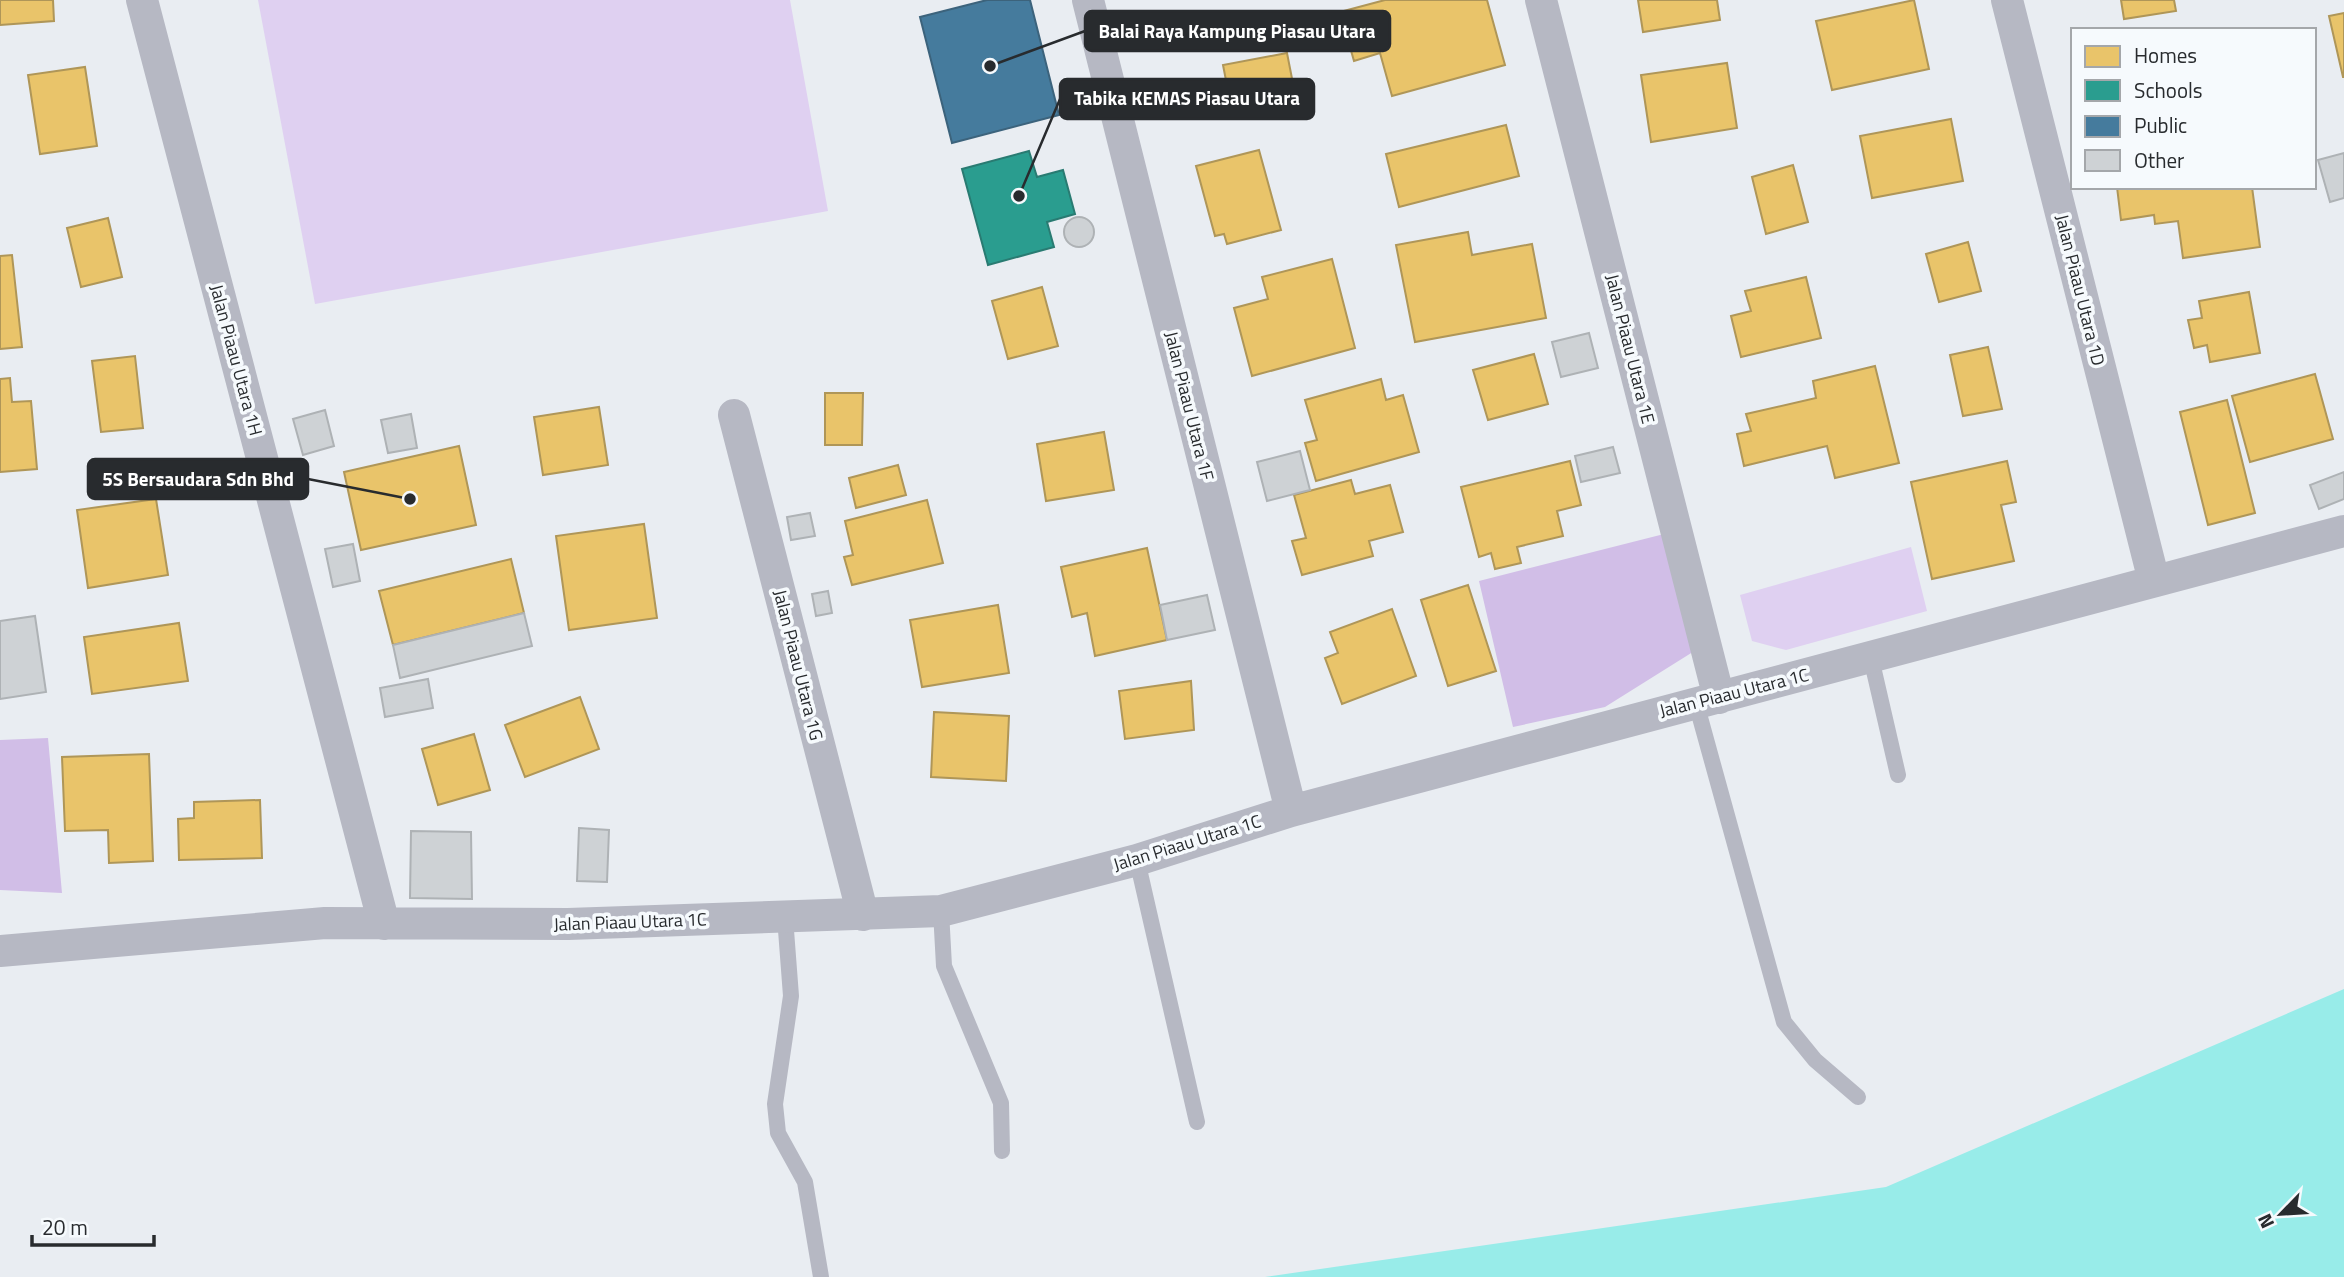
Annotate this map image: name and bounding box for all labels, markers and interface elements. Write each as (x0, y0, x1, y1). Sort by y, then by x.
callout: Balai Raya Kampung Piasau Utara (1085, 11, 1390, 51)
text: Balai Raya Kampung Piasau Utara (1098, 16, 1376, 45)
legend (2071, 28, 2316, 189)
text: Homes (2134, 39, 2197, 71)
text: Schools (2134, 74, 2203, 106)
callout: Tabika KEMAS Piasau Utara (1060, 79, 1314, 119)
text: Tabika KEMAS Piasau Utara (1074, 83, 1300, 112)
text: Public (2134, 109, 2187, 141)
text: Other (2134, 144, 2184, 176)
street label: Jalan Piaau Utara 1D (2049, 211, 2112, 368)
street label: Jalan Piaau Utara 1E (1599, 271, 1662, 427)
street label: Jalan Piaau Utara 1H (203, 281, 270, 438)
street label: Jalan Piaau Utara 1F (1158, 328, 1221, 483)
callout: 5S Bersaudara Sdn Bhd (88, 459, 308, 499)
text: 5S Bersaudara Sdn Bhd (102, 464, 294, 493)
street label: Jalan Piaau Utara 1G (767, 587, 830, 743)
street label: Jalan Piaau Utara 1C (1656, 661, 1812, 724)
street label: Jalan Piaau Utara 1C (1110, 807, 1264, 878)
street label: Jalan Piaau Utara 1C (553, 905, 707, 938)
north arrow (2246, 1179, 2316, 1249)
scale bar (32, 1204, 154, 1248)
text: N (2249, 1209, 2281, 1233)
text: 20 m (42, 1211, 88, 1243)

